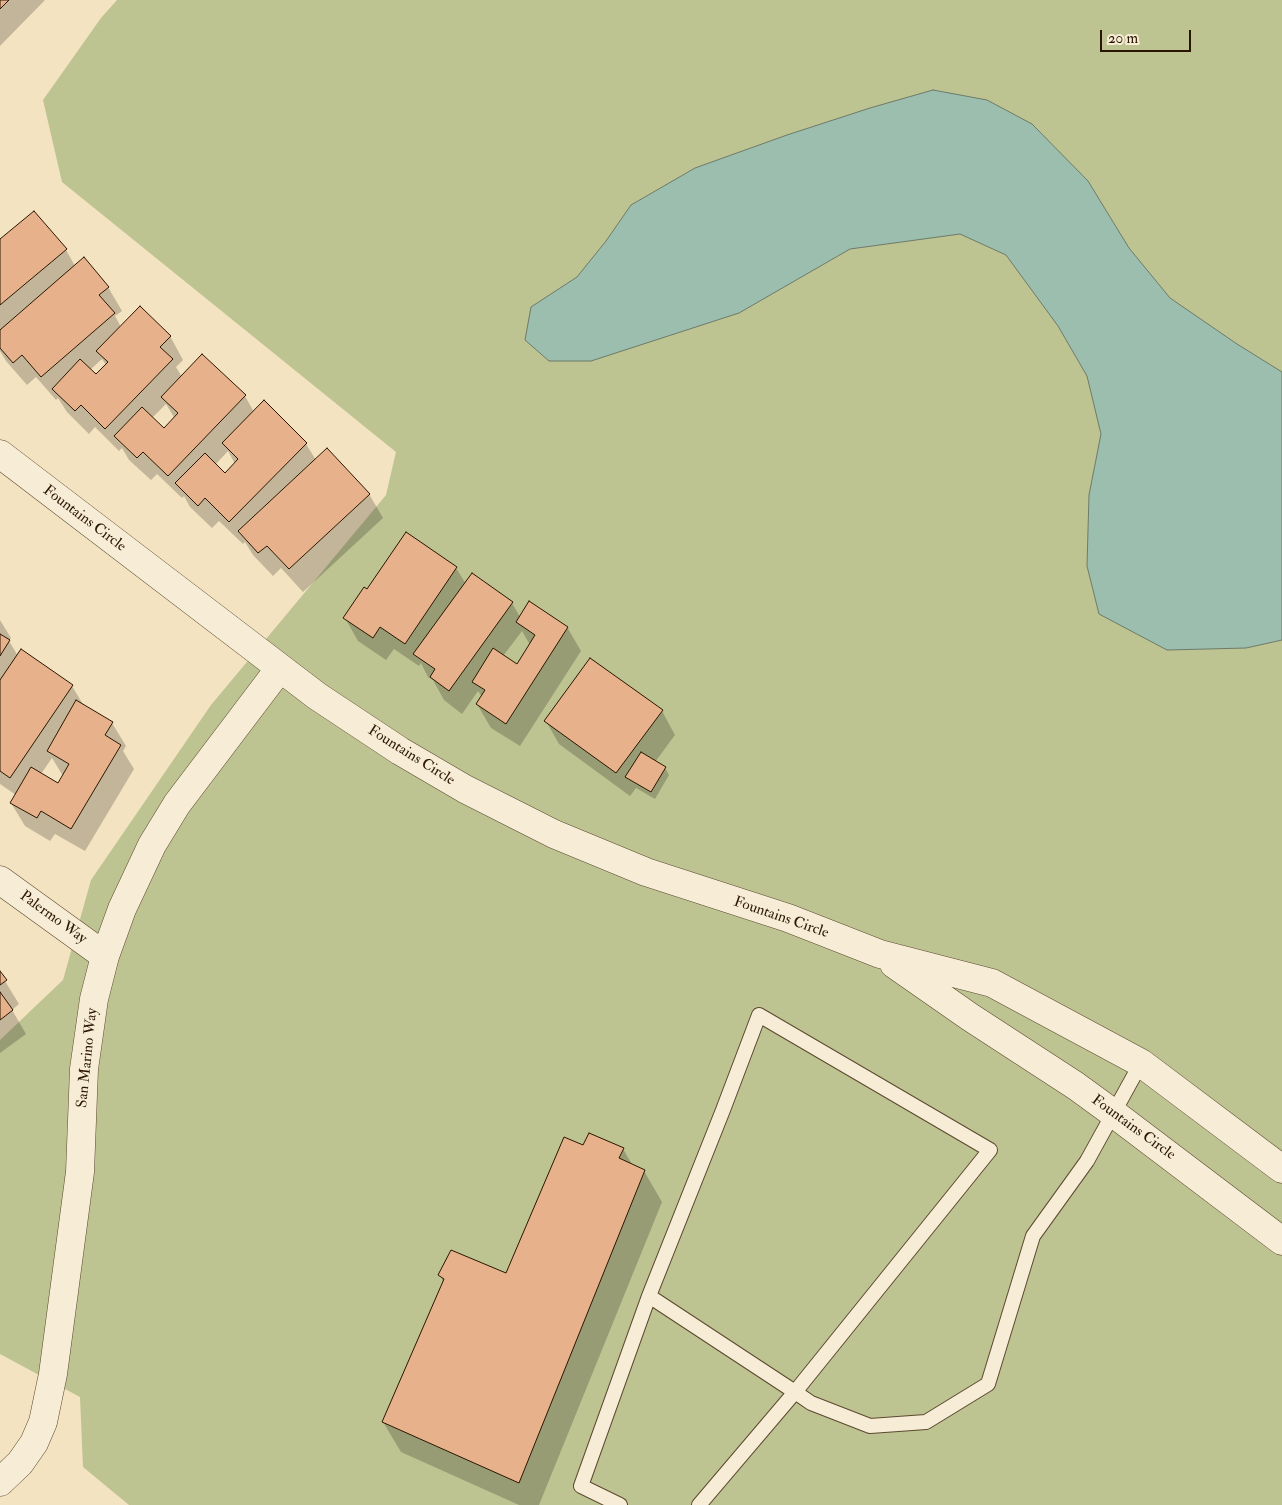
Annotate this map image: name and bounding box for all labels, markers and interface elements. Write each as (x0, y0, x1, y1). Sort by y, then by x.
scale bar (1102, 20, 1193, 52)
text: 20 m (1108, 29, 1138, 48)
street label: Fountains Circle (39, 482, 129, 556)
street label: Fountains Circle (364, 722, 458, 790)
street label: Palermo Way (16, 888, 90, 948)
street label: Fountains Circle (731, 893, 831, 943)
street label: San Marino Way (74, 1007, 102, 1109)
street label: Fountains Circle (1088, 1092, 1178, 1164)

